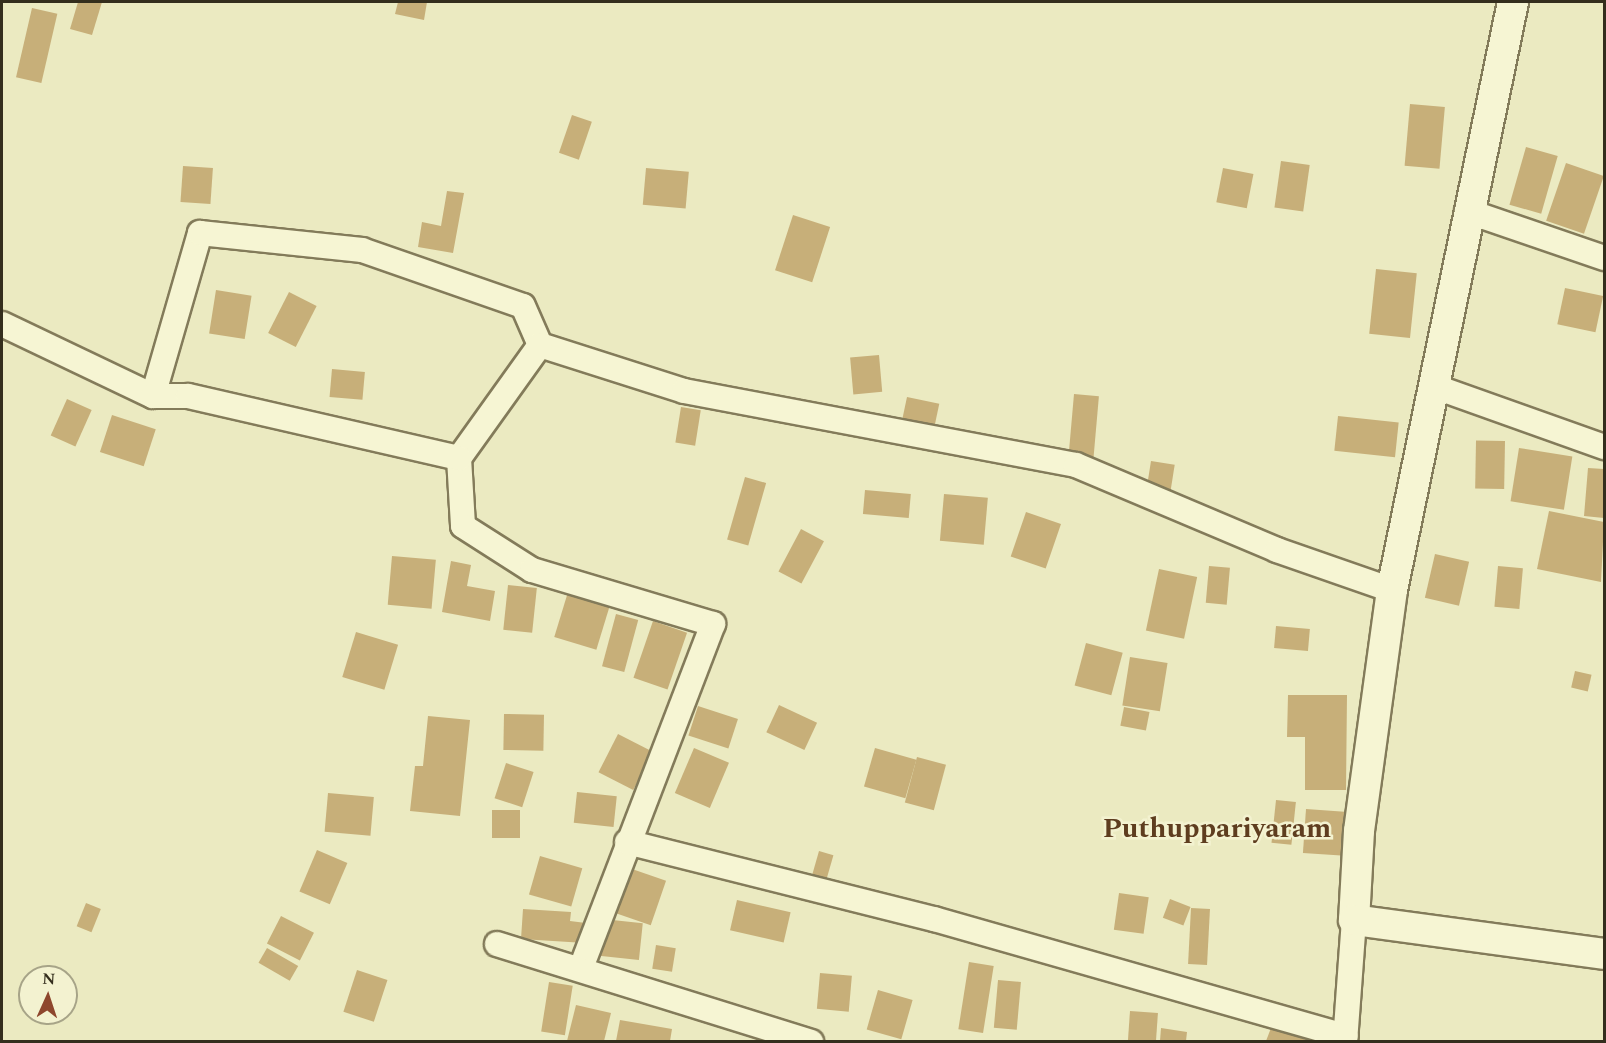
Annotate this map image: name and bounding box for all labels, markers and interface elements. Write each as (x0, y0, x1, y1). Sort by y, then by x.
district label: Puthuppariyaram (1103, 812, 1331, 846)
north arrow (18, 965, 78, 1025)
text: N (42, 967, 56, 991)

